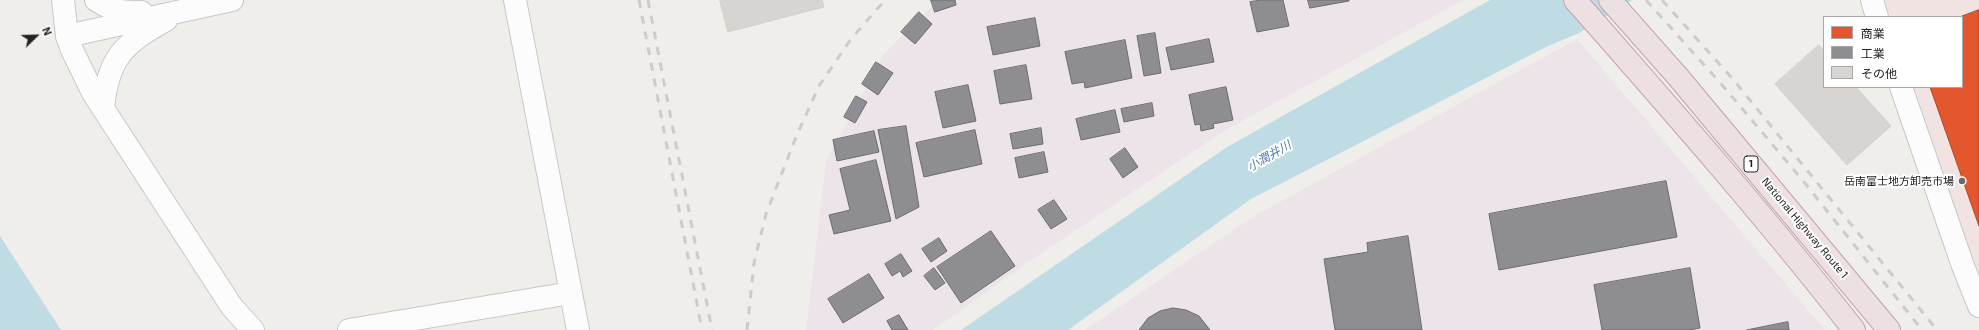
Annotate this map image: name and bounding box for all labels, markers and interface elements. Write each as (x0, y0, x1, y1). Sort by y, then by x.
north arrow (16, 16, 56, 56)
legend (1823, 16, 1963, 88)
text: N (40, 25, 55, 37)
text: 商業 (1861, 26, 1885, 40)
text: 工業 (1861, 46, 1885, 60)
text: その他 (1861, 66, 1897, 80)
water label: 小潤井川 (1245, 138, 1293, 174)
road number: 1 (1744, 156, 1758, 172)
place label: 岳南富士地方卸売市場 (1844, 174, 1954, 188)
street label: National Highway Route 1 (1759, 175, 1851, 281)
marker: 岳南富士地方卸売市場 (1957, 176, 1967, 186)

